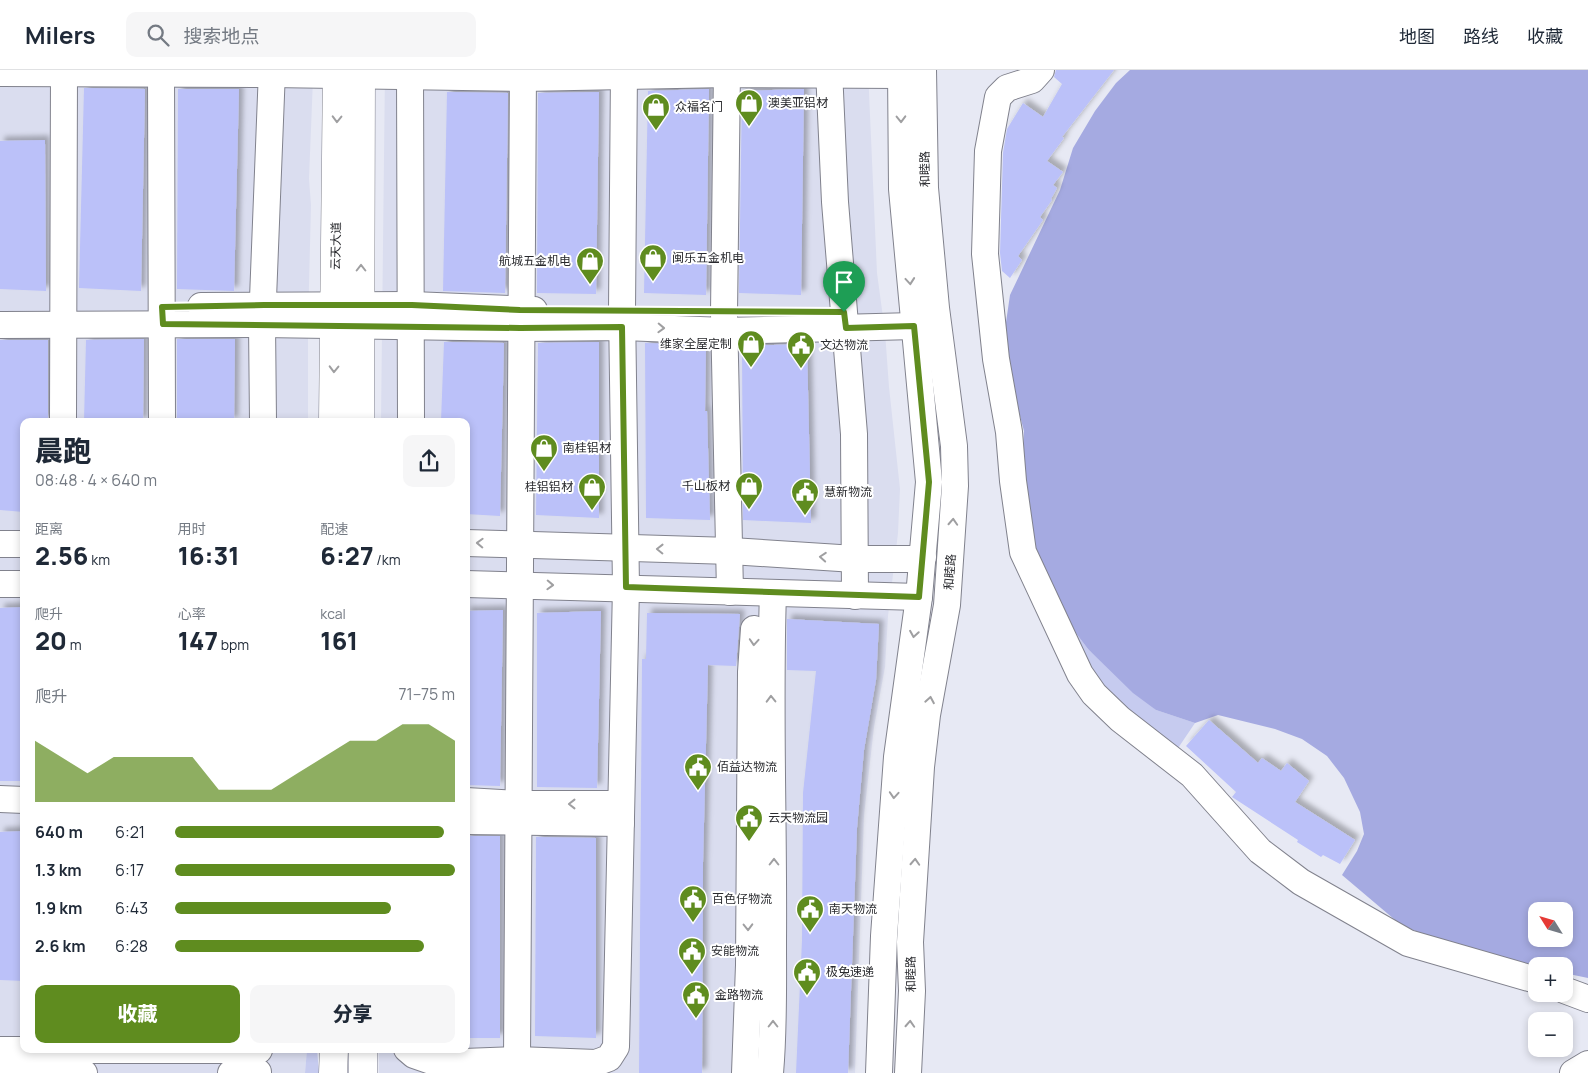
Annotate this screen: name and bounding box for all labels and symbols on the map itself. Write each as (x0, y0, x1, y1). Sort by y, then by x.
shop icon: 澳美亚铝材 (734, 88, 764, 127)
shop icon: 众福名门 (641, 92, 671, 131)
place label: 澳美亚铝材 (768, 94, 828, 111)
place label: 众福名门 (675, 98, 723, 115)
one-way arrow (332, 115, 342, 123)
one-way arrow (896, 115, 906, 123)
street label: 和睦路 (916, 151, 933, 187)
street label: 云天大道 (327, 222, 344, 270)
shop icon: 闽乐五金机电 (638, 243, 668, 282)
shop icon: 航城五金机电 (575, 246, 605, 285)
place label: 闽乐五金机电 (672, 249, 744, 266)
place label: 航城五金机电 (499, 252, 571, 269)
pin (823, 261, 865, 312)
one-way arrow (356, 263, 366, 271)
one-way arrow (904, 277, 915, 285)
one-way arrow (657, 323, 665, 334)
shop icon: 维家全屋定制 (736, 329, 766, 368)
public building icon: 文达物流 (786, 330, 816, 369)
place label: 维家全屋定制 (660, 335, 732, 352)
place label: 文达物流 (820, 336, 868, 353)
one-way arrow (329, 365, 339, 373)
shop icon: 南桂铝材 (529, 433, 559, 472)
place label: 南桂铝材 (563, 439, 611, 456)
shop icon: 千山板材 (734, 471, 764, 510)
shop icon: 桂铝铝材 (577, 472, 607, 511)
place label: 千山板材 (682, 477, 730, 494)
public building icon: 慧新物流 (790, 477, 820, 516)
place label: 桂铝铝材 (525, 478, 573, 495)
place label: 慧新物流 (824, 483, 872, 500)
one-way arrow (948, 518, 959, 526)
one-way arrow (476, 538, 484, 549)
one-way arrow (656, 544, 664, 554)
one-way arrow (818, 551, 826, 562)
street label: 和睦路 (940, 553, 959, 591)
one-way arrow (546, 580, 554, 590)
one-way arrow (910, 630, 920, 639)
one-way arrow (748, 638, 759, 646)
one-way arrow (765, 695, 776, 703)
one-way arrow (924, 696, 934, 705)
public building icon: 佰益达物流 (683, 752, 713, 791)
place label: 佰益达物流 (717, 758, 777, 775)
one-way arrow (889, 792, 900, 800)
one-way arrow (568, 799, 576, 809)
public building icon: 云天物流园 (734, 803, 764, 842)
place label: 云天物流园 (768, 809, 828, 826)
one-way arrow (769, 858, 779, 866)
one-way arrow (909, 858, 920, 866)
public building icon: 百色仔物流 (678, 884, 708, 923)
place label: 百色仔物流 (712, 890, 772, 907)
public building icon: 南天物流 (795, 894, 825, 933)
place label: 南天物流 (829, 900, 877, 917)
north arrow (1528, 902, 1572, 948)
one-way arrow (743, 923, 754, 931)
public building icon: 安能物流 (677, 936, 707, 975)
place label: 安能物流 (711, 942, 759, 959)
street label: 和睦路 (902, 956, 919, 992)
public building icon: 极兔速递 (792, 957, 822, 996)
place label: 极兔速递 (826, 963, 874, 980)
public building icon: 金路物流 (681, 980, 711, 1019)
place label: 金路物流 (715, 986, 763, 1003)
one-way arrow (768, 1020, 778, 1028)
one-way arrow (904, 1020, 915, 1028)

